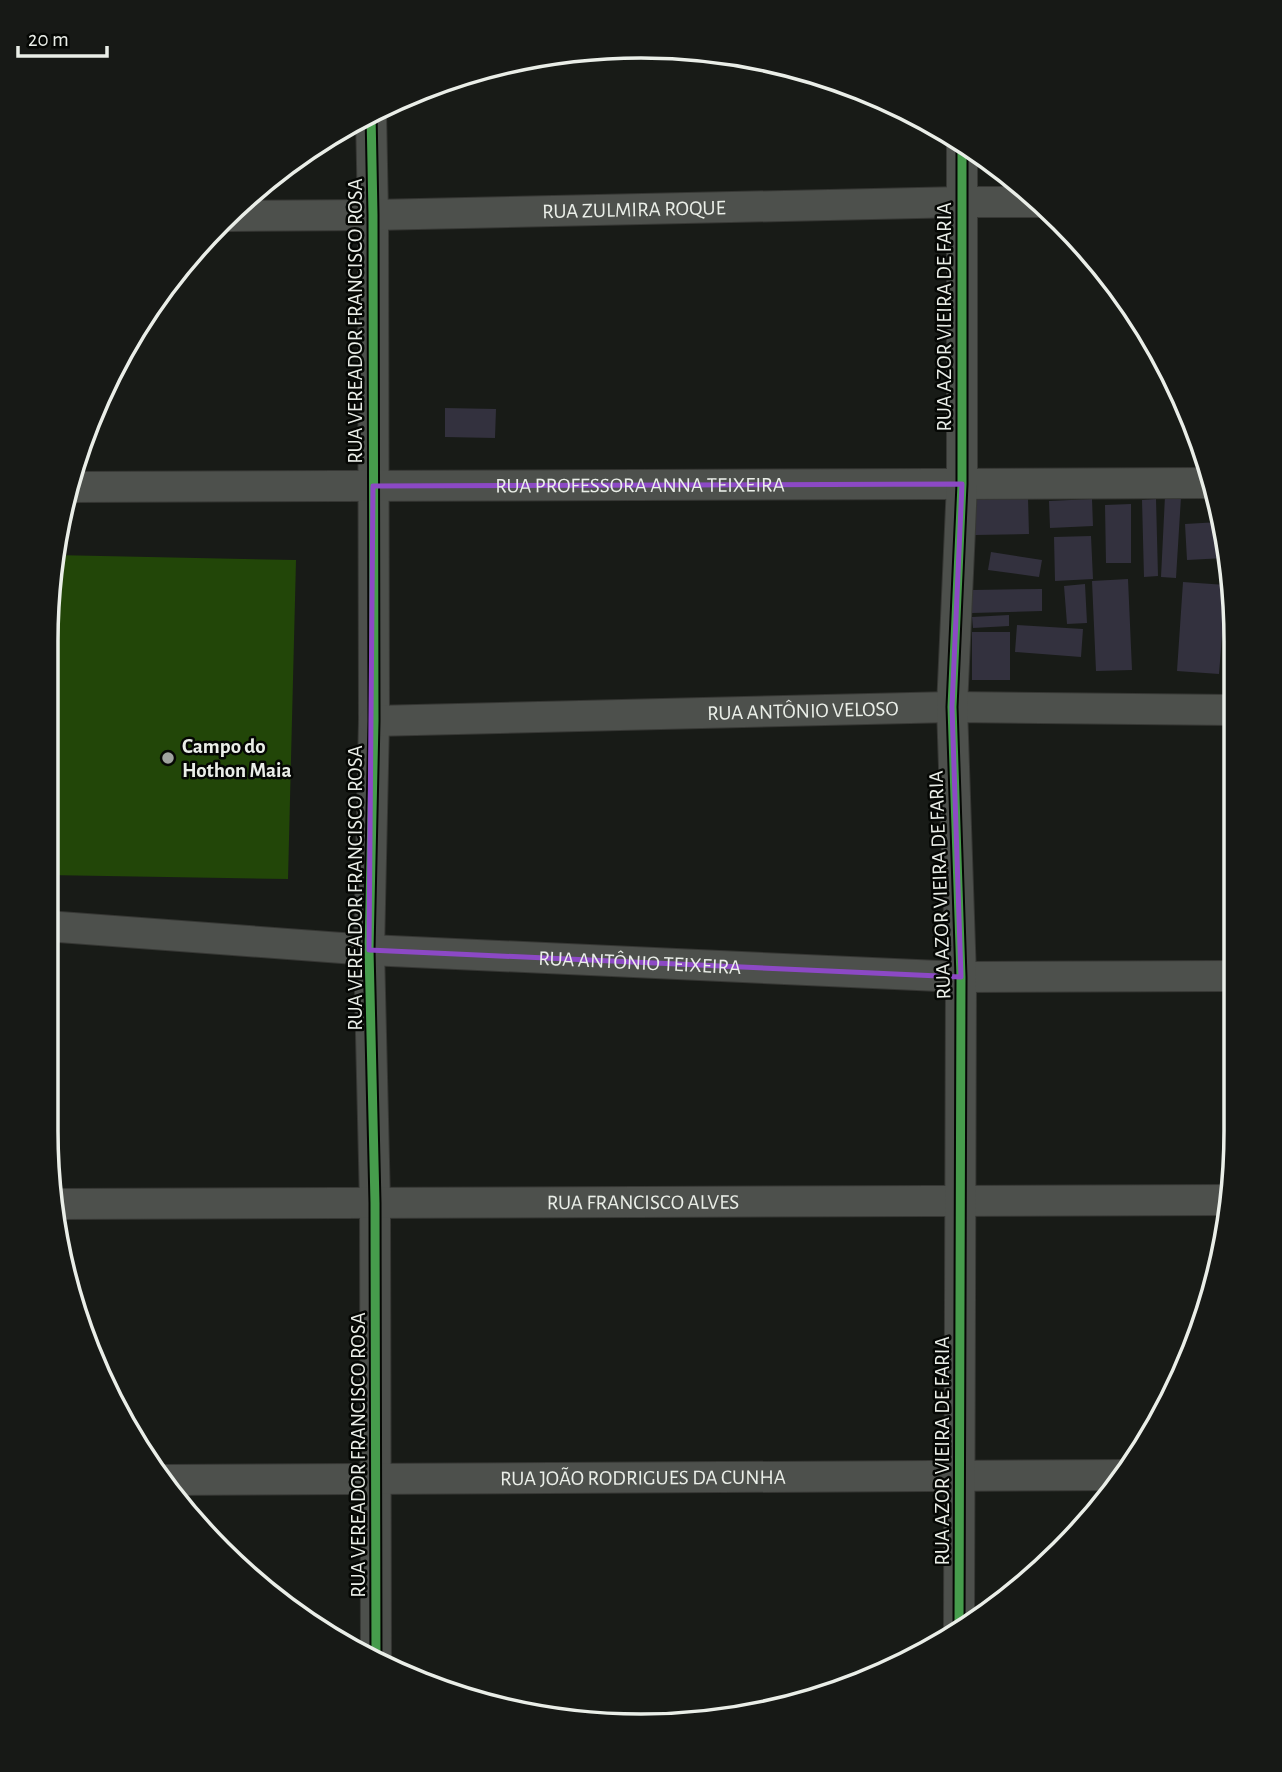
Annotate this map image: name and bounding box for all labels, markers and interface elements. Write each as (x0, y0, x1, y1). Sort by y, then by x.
scale bar (18, 14, 107, 58)
text: 20 m (28, 29, 69, 50)
street label: RUA VEREADOR FRANCISCO ROSA (345, 178, 366, 464)
street label: RUA ZULMIRA ROQUE (542, 197, 726, 222)
street label: RUA AZOR VIEIRA DE FARIA (934, 202, 955, 432)
street label: RUA PROFESSORA ANNA TEIXEIRA (495, 474, 785, 496)
street label: RUA ANTÔNIO VELOSO (707, 698, 899, 723)
place label: Campo do Hothon Maia (182, 736, 292, 781)
street label: RUA VEREADOR FRANCISCO ROSA (345, 745, 366, 1031)
marker: Campo do Hothon Maia (160, 750, 176, 766)
street label: RUA AZOR VIEIRA DE FARIA (926, 770, 954, 1000)
street label: RUA ANTÔNIO TEIXEIRA (538, 947, 742, 977)
street label: RUA FRANCISCO ALVES (547, 1191, 739, 1213)
street label: RUA VEREADOR FRANCISCO ROSA (348, 1312, 369, 1598)
street label: RUA AZOR VIEIRA DE FARIA (932, 1336, 953, 1566)
street label: RUA JOÃO RODRIGUES DA CUNHA (500, 1465, 786, 1489)

